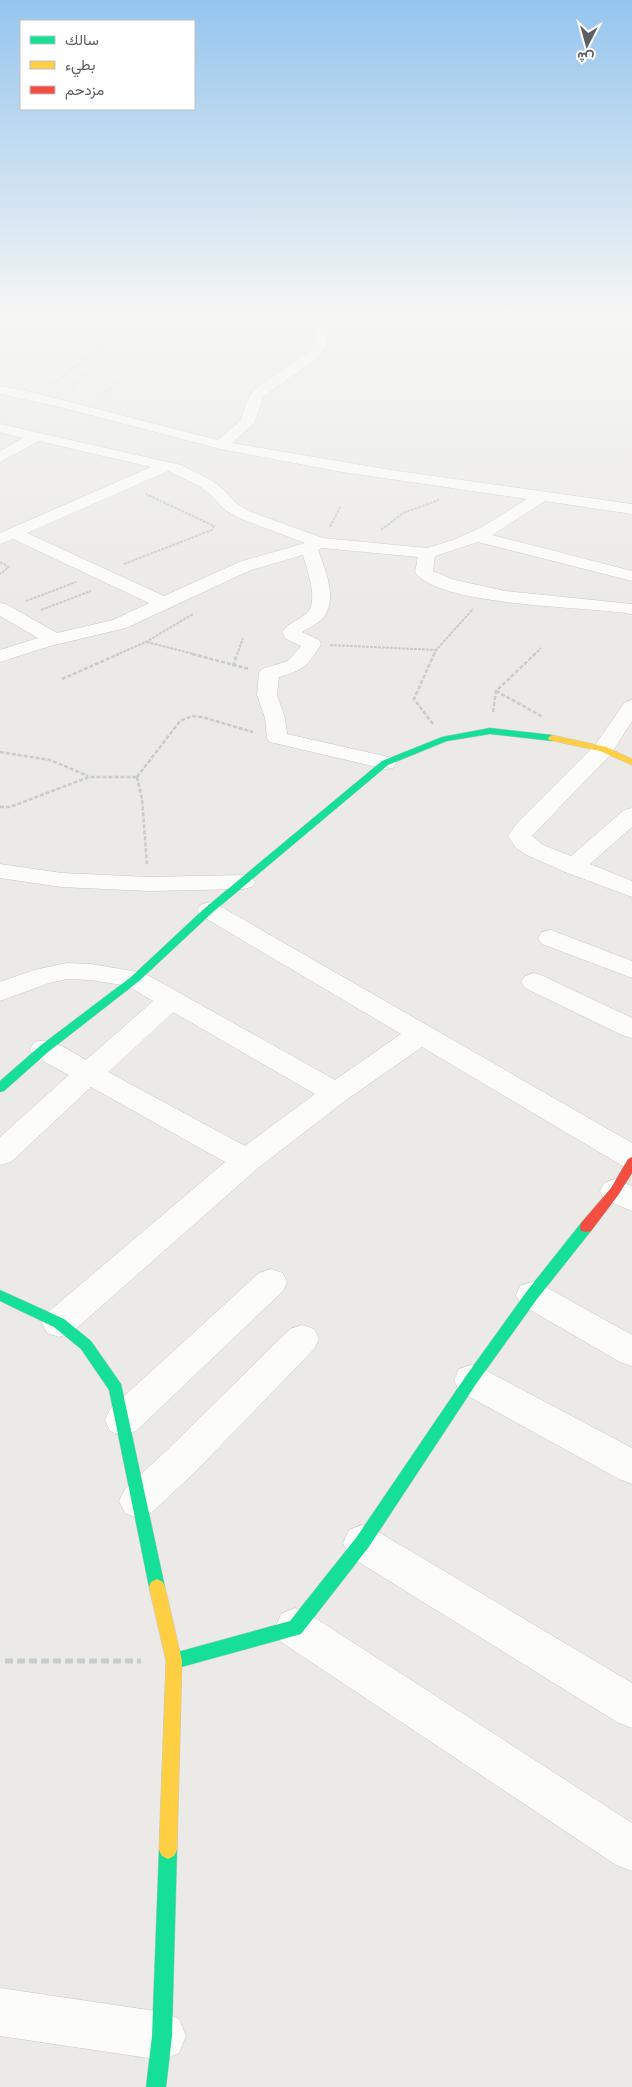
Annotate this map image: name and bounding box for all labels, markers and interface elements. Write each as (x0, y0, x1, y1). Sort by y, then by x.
legend (20, 20, 195, 110)
north arrow (562, 20, 612, 70)
text: سالك (65, 30, 99, 49)
text: ش (576, 48, 595, 68)
text: بطيء (65, 55, 95, 78)
text: مزدحم (65, 80, 104, 100)

